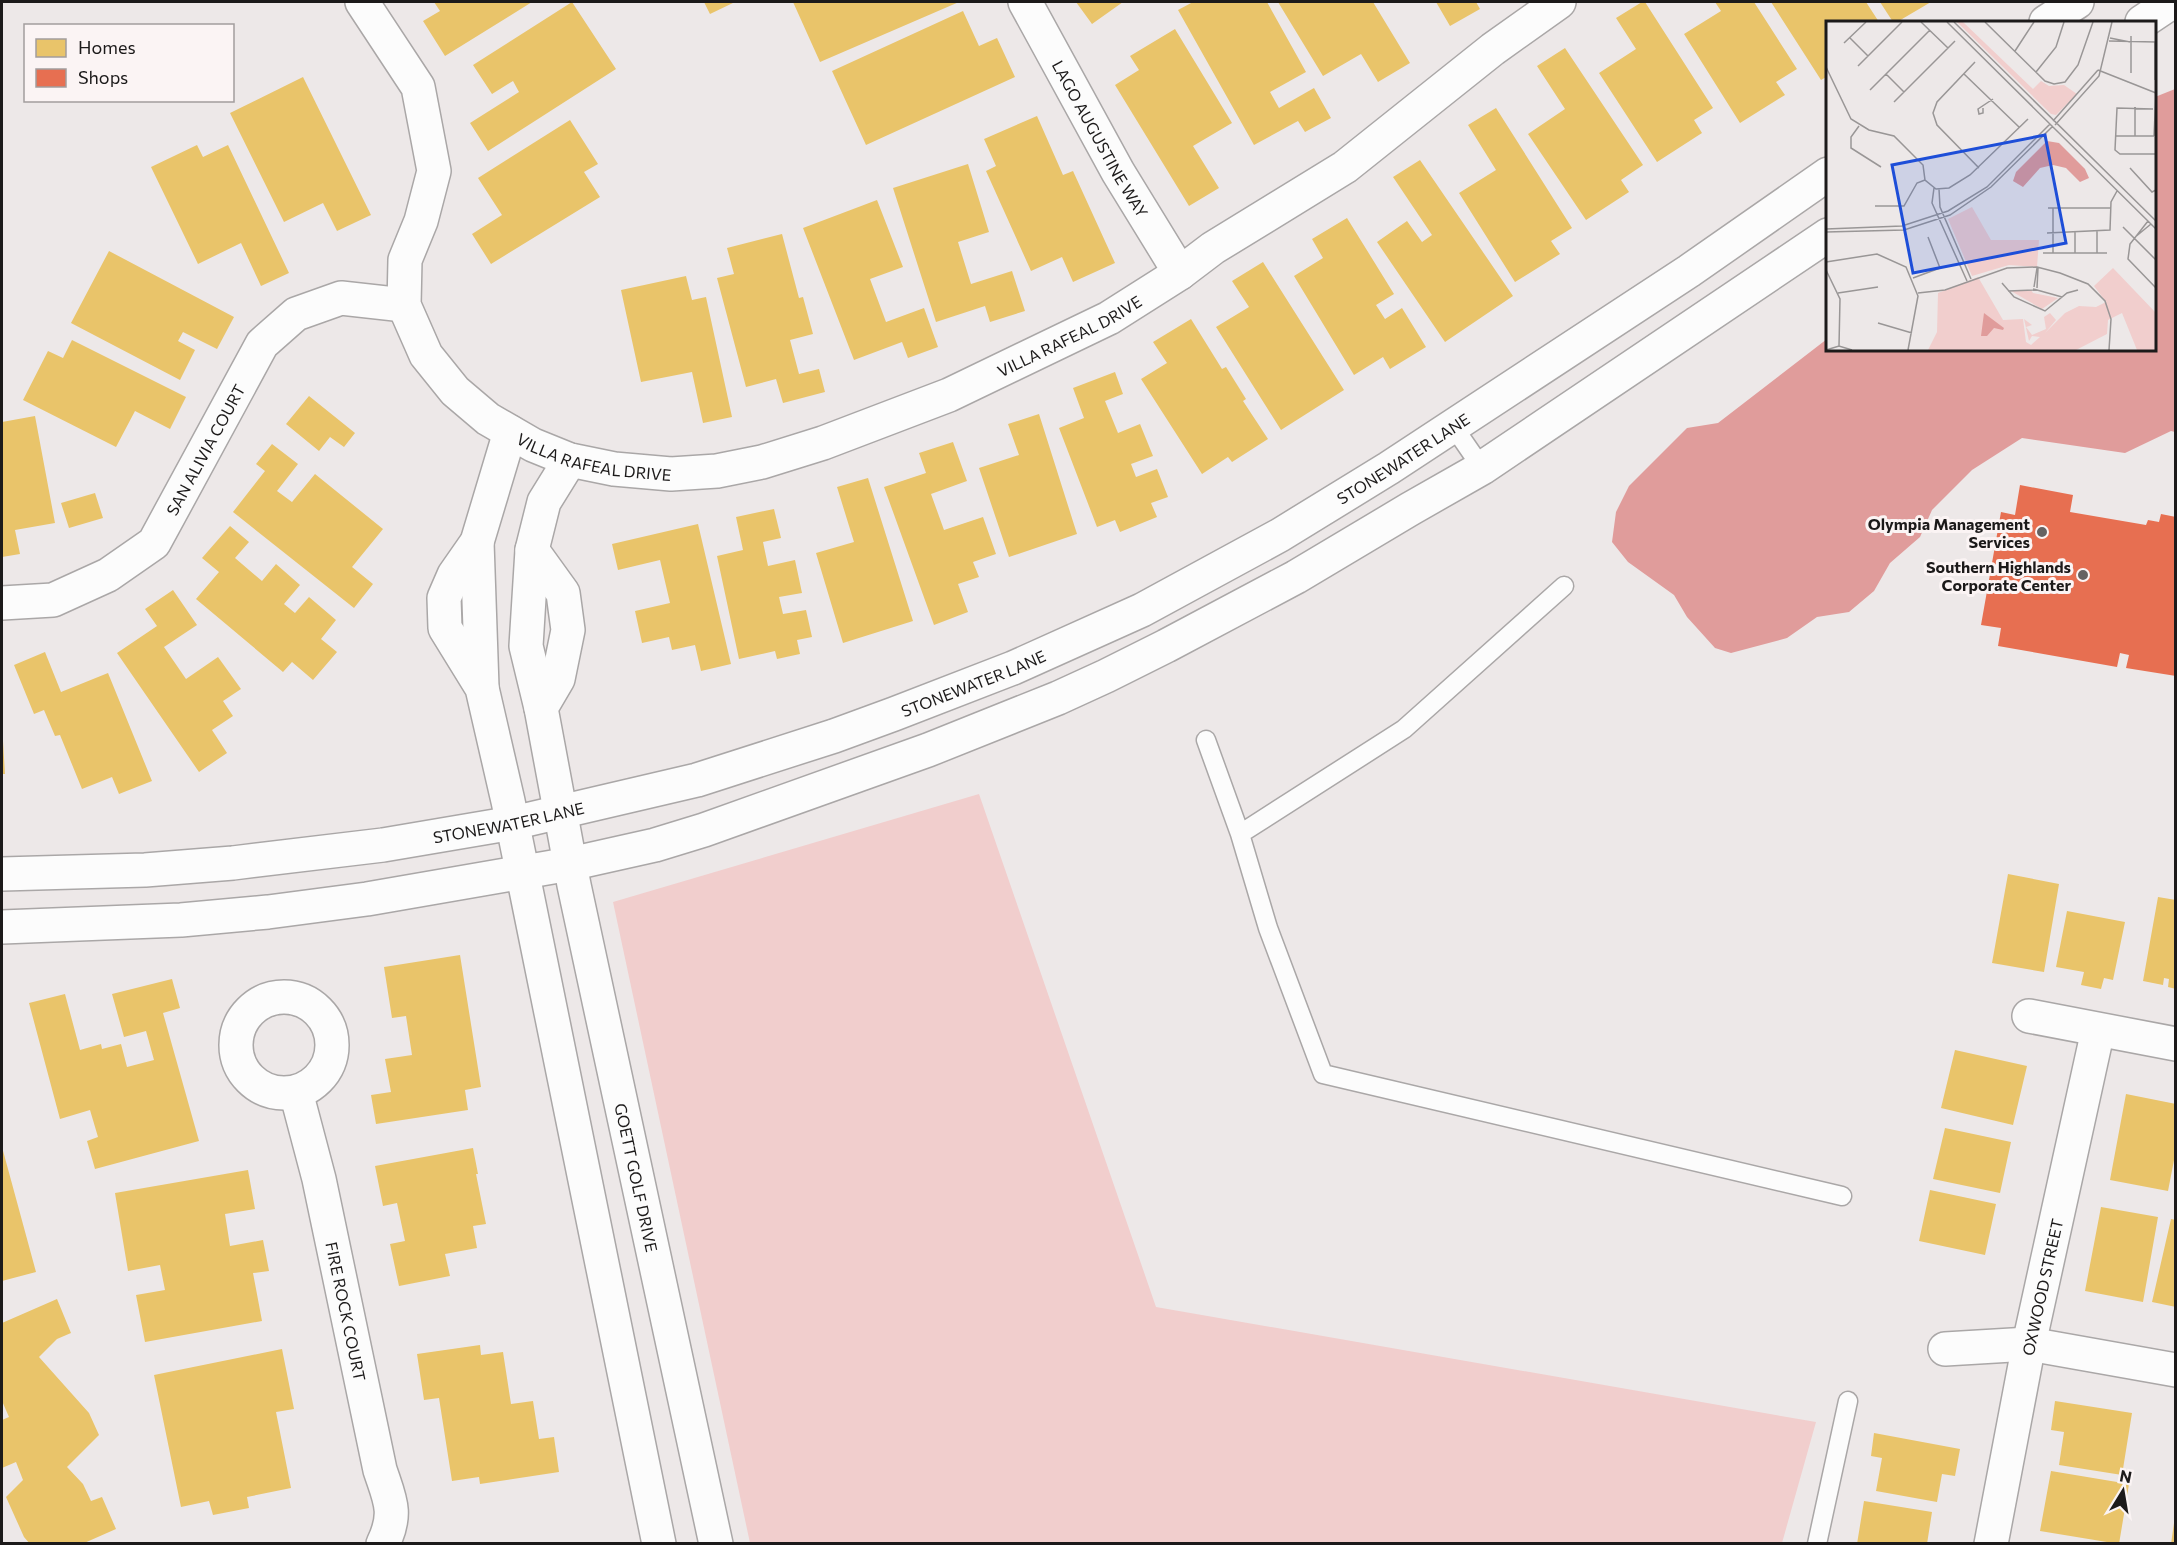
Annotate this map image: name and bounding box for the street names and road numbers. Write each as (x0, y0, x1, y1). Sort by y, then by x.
street label: LAGO AUGUSTINE WAY (1049, 57, 1153, 221)
street label: VILLA RAFEAL DRIVE (994, 291, 1145, 380)
street label: SAN ALIVIA COURT (162, 381, 248, 518)
street label: STONEWATER LANE (1333, 409, 1473, 507)
street label: VILLA RAFEAL DRIVE (514, 428, 672, 483)
street label: STONEWATER LANE (898, 645, 1048, 720)
street label: STONEWATER LANE (431, 797, 586, 846)
street label: GOETT GOLF DRIVE (612, 1101, 662, 1254)
street label: OXWOOD STREET (2018, 1217, 2066, 1357)
street label: FIRE ROCK COURT (323, 1240, 371, 1382)

